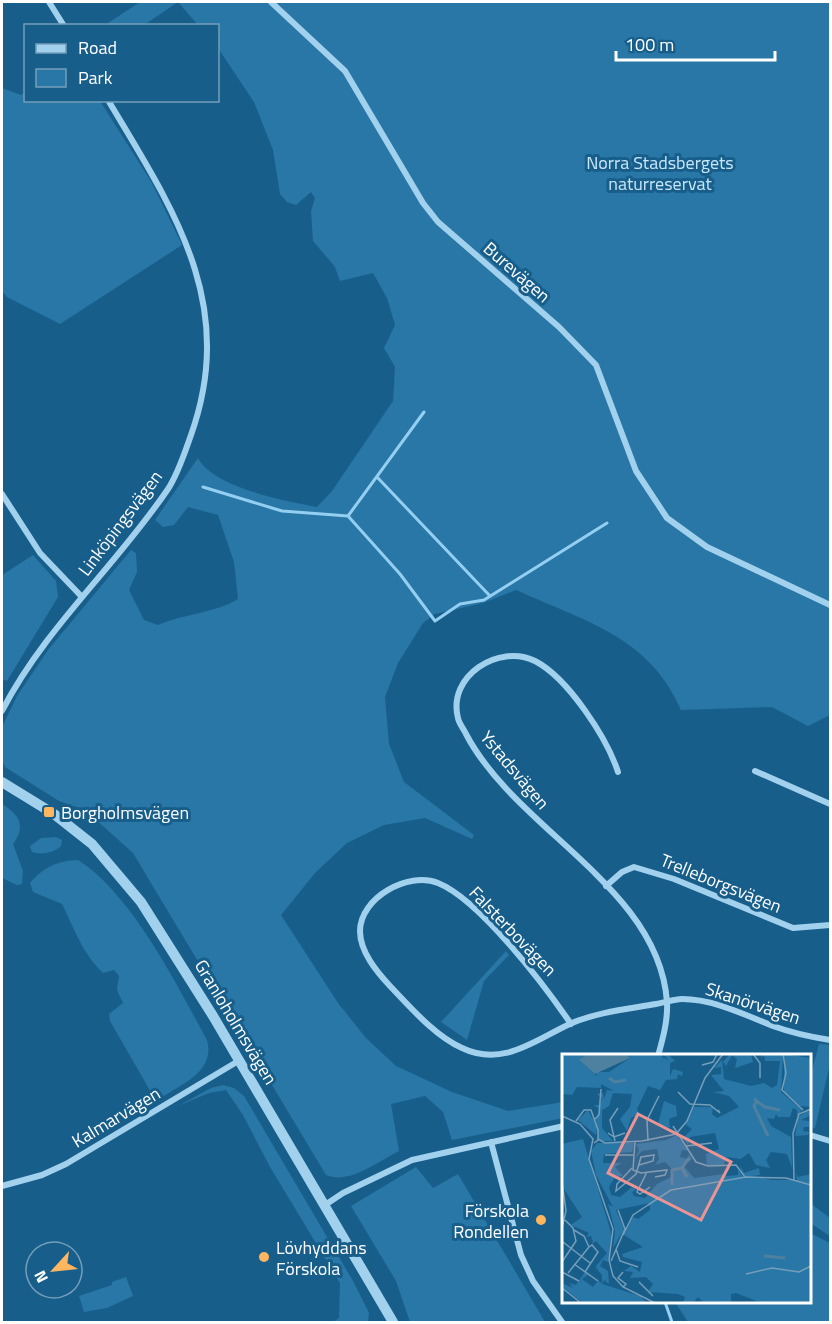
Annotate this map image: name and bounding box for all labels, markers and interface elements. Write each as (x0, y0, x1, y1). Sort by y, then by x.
legend (24, 24, 219, 102)
scale bar (616, 24, 775, 62)
text: 100 m (625, 31, 674, 58)
text: Road (78, 34, 117, 61)
text: Park (78, 64, 113, 91)
park label: Norra Stadsbergets naturreservat (586, 149, 734, 197)
street label: Burevägen (478, 235, 556, 309)
street label: Linköpingsvägen (71, 464, 169, 582)
street label: Ystadsvägen (474, 725, 556, 815)
place label: Borgholmsvägen (61, 799, 189, 826)
marker: Borgholmsvägen (42, 805, 56, 819)
street label: Trelleborgsvägen (656, 846, 786, 920)
street label: Falsterbovägen (463, 880, 563, 982)
street label: Granloholmsvägen (188, 954, 284, 1090)
street label: Skanörvägen (702, 975, 804, 1031)
inset map (562, 1054, 811, 1303)
street label: Kalmarvägen (67, 1080, 165, 1154)
place label: Förskola Rondellen (453, 1197, 529, 1245)
marker: Förskola Rondellen (534, 1213, 548, 1227)
place label: Lövhyddans Förskola (276, 1234, 367, 1282)
north arrow (24, 1240, 84, 1300)
marker: Lövhyddans Förskola (257, 1250, 271, 1264)
text: N (27, 1266, 54, 1287)

